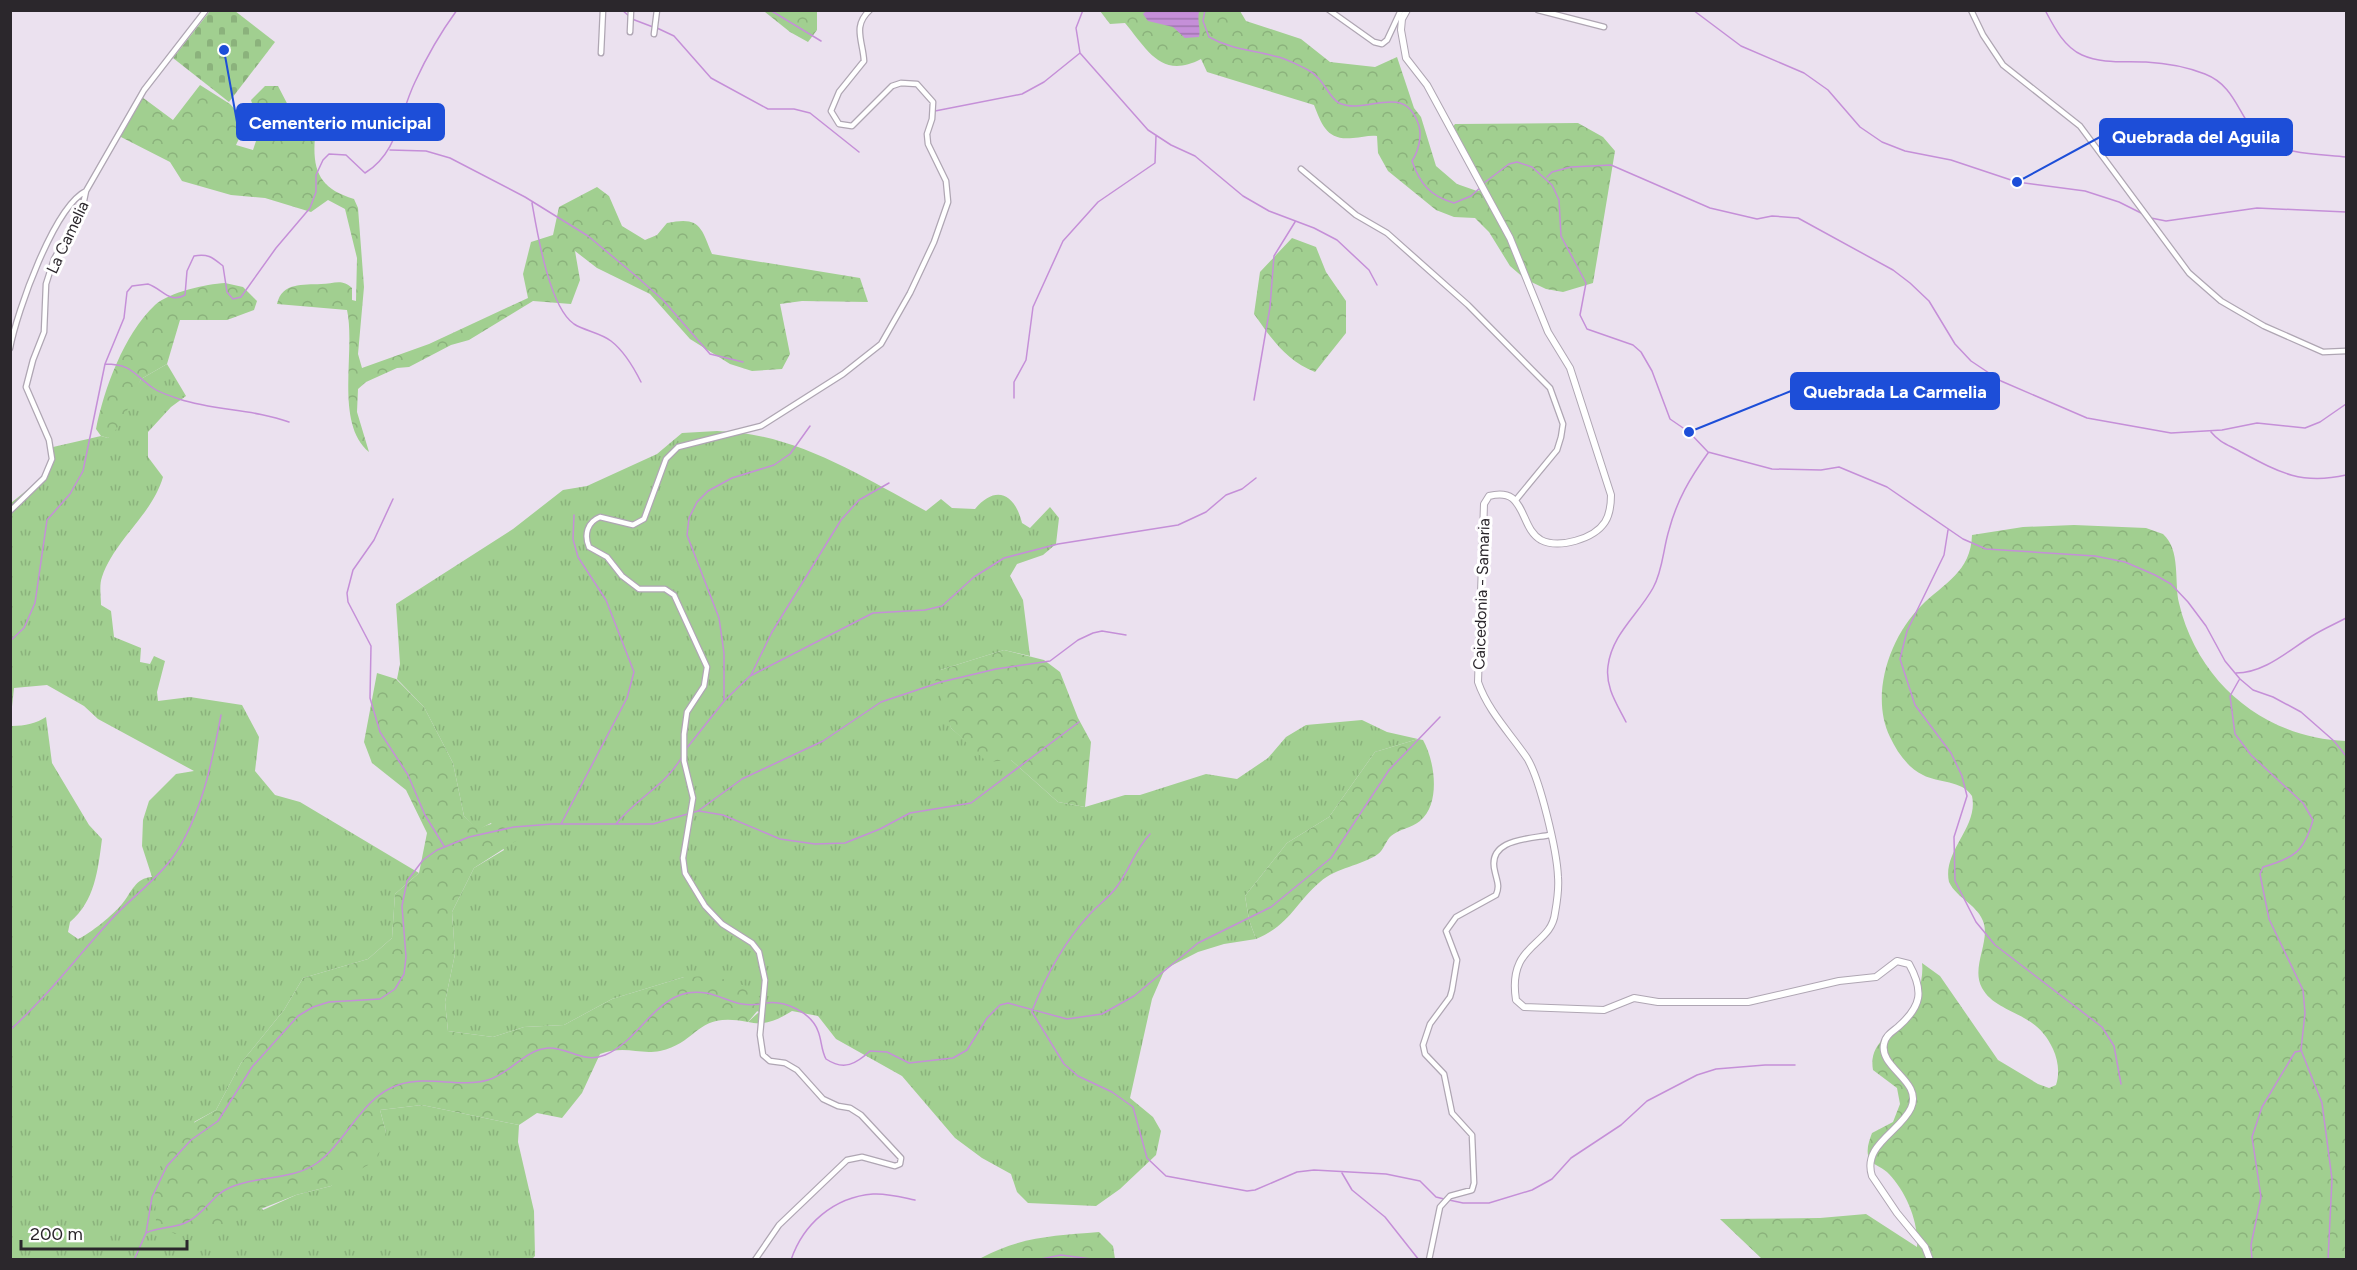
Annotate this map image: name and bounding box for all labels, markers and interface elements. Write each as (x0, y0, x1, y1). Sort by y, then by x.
callout: Cementerio municipal (237, 104, 444, 140)
text: Cementerio municipal (249, 112, 431, 134)
callout: Quebrada del Aguila (2100, 119, 2292, 155)
text: Quebrada del Aguila (2112, 126, 2280, 148)
street label: La Camelia (42, 198, 93, 277)
callout: Quebrada La Carmelia (1791, 373, 1999, 409)
text: Quebrada La Carmelia (1803, 381, 1987, 403)
street label: Caicedonia - Samaria (1469, 518, 1494, 670)
scale bar (21, 1213, 188, 1251)
text: 200 m (30, 1223, 83, 1245)

